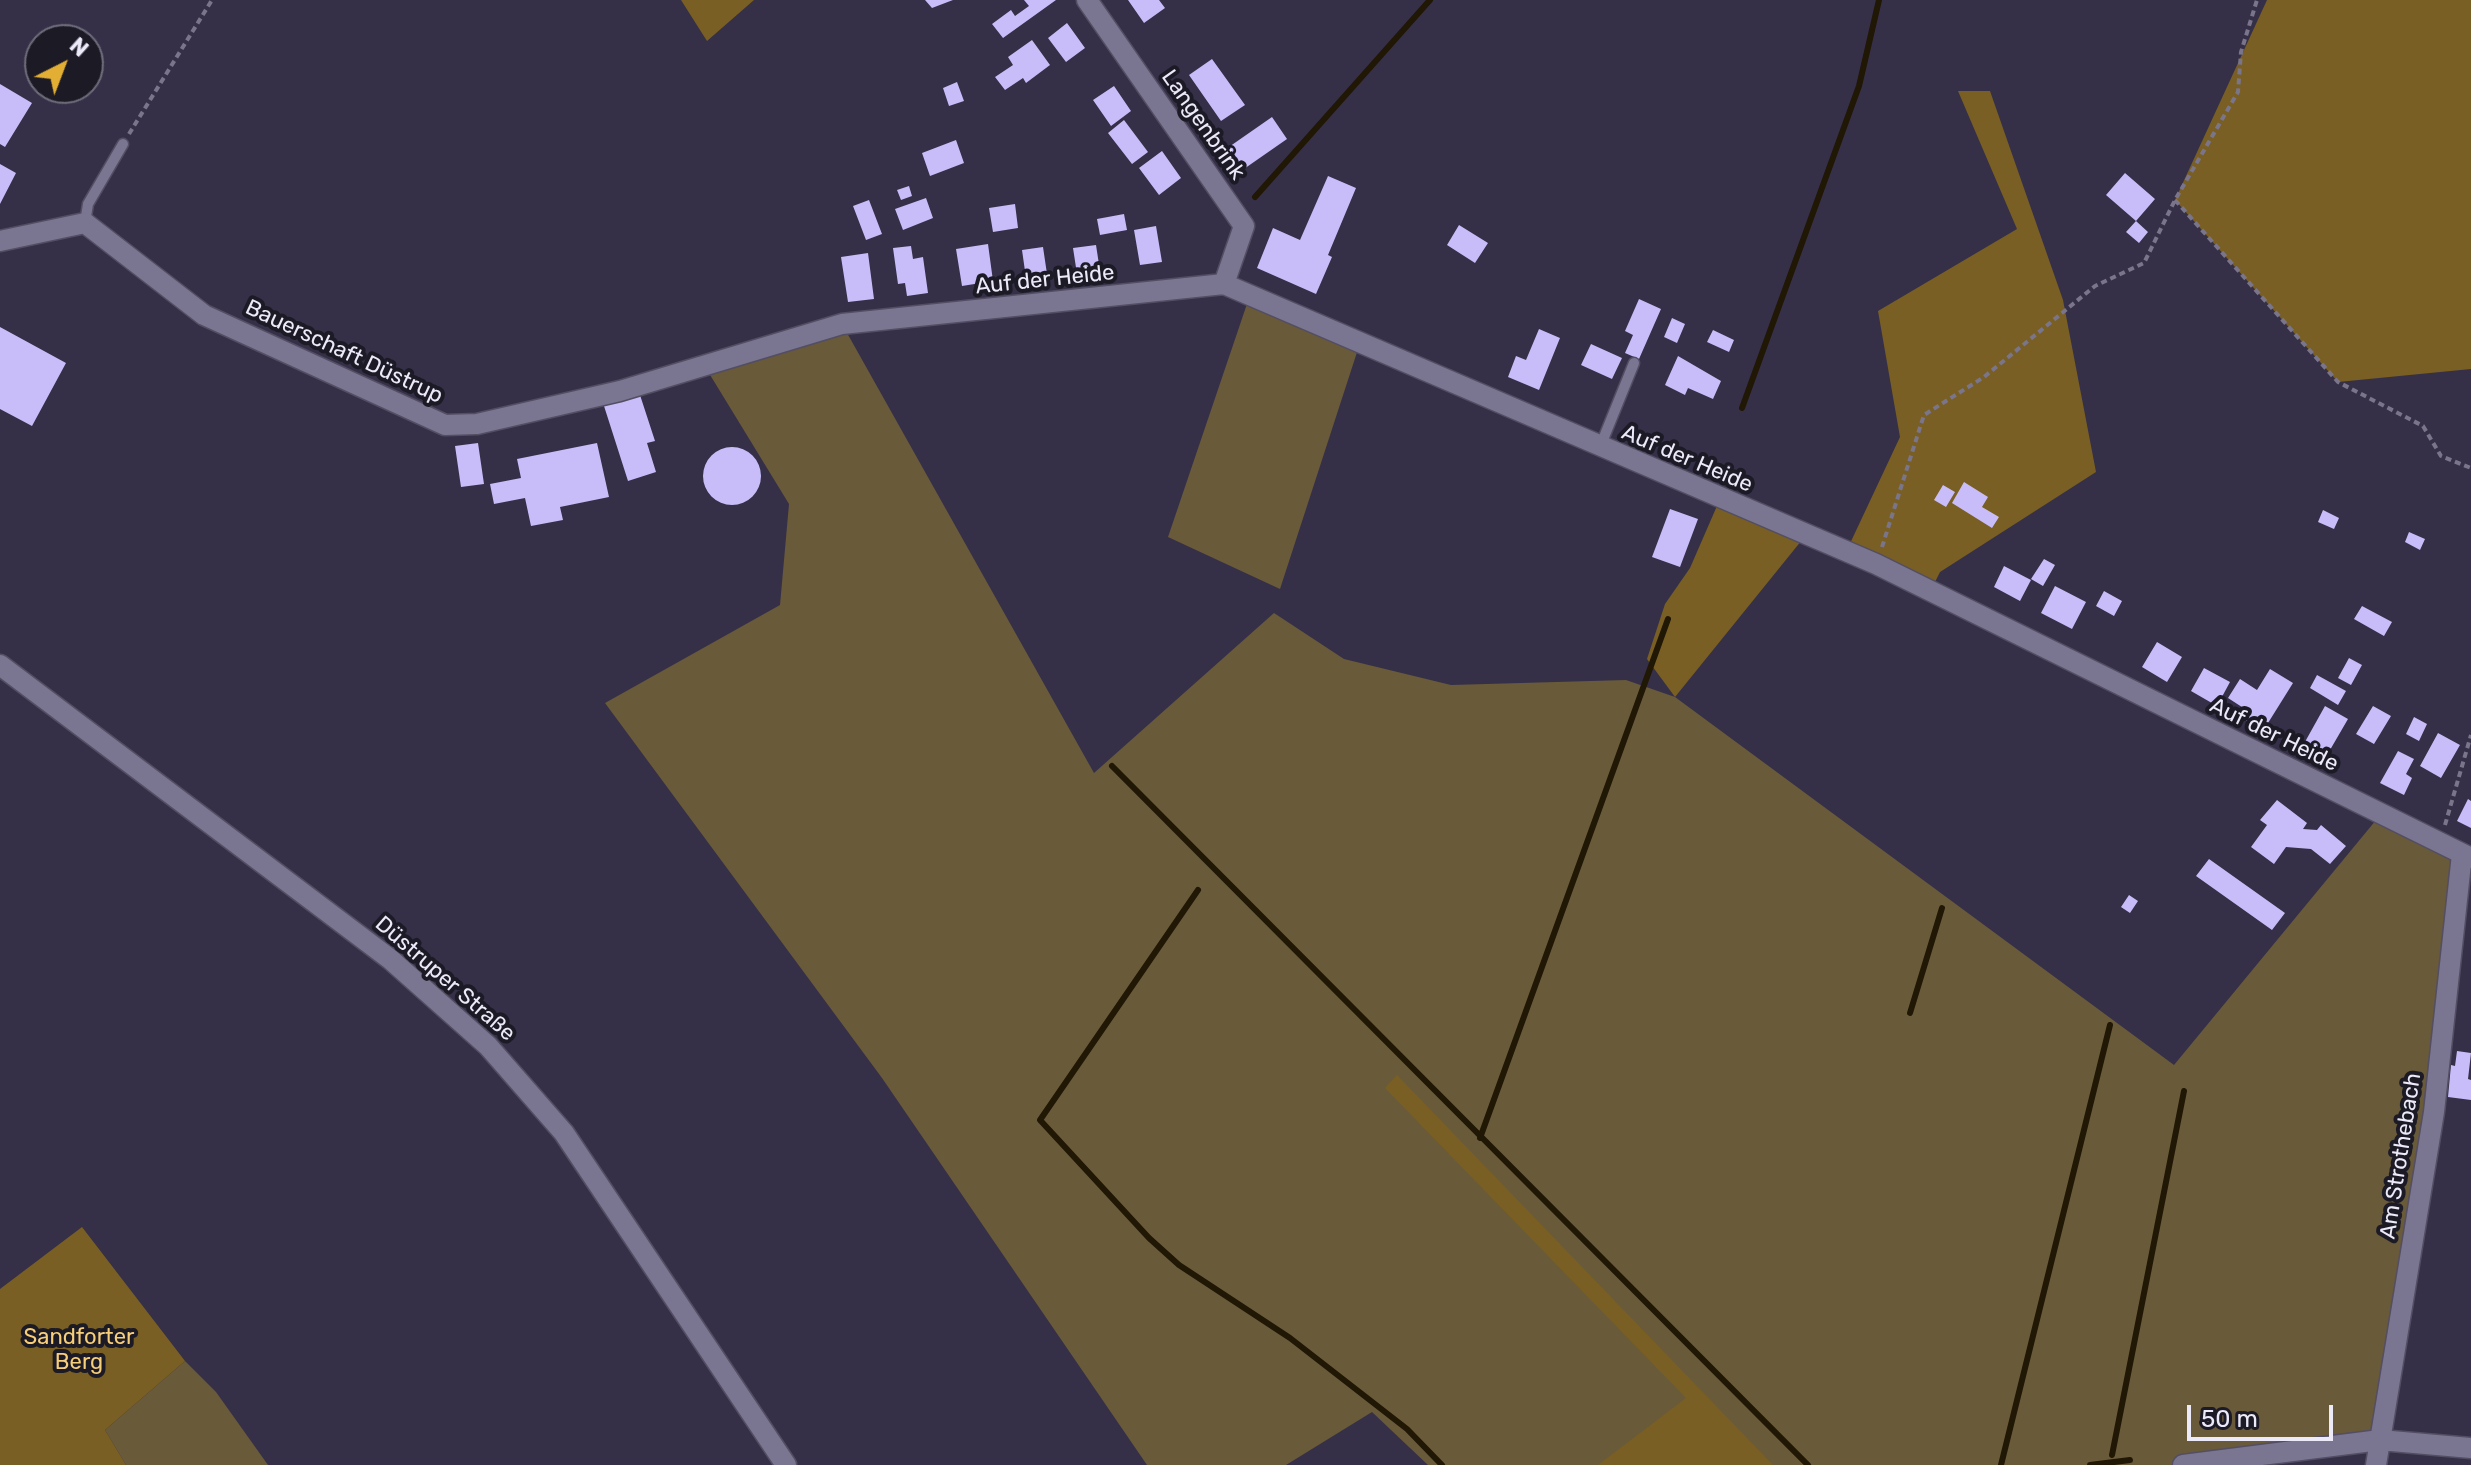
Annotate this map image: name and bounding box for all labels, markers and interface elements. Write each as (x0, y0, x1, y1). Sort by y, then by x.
north arrow (24, 24, 104, 104)
text: N (64, 32, 94, 63)
street label: Langenbrink (1155, 65, 1251, 185)
street label: Auf der Heide (974, 260, 1116, 300)
street label: Bauerschaft Düstrup (241, 295, 447, 409)
street label: Auf der Heide (1618, 420, 1756, 498)
street label: Auf der Heide (2205, 693, 2343, 777)
street label: Düstruper Straße (370, 911, 520, 1047)
street label: Am Strothebach (2375, 1071, 2427, 1241)
park label: Sandforter Berg (24, 1325, 134, 1376)
scale bar (2191, 1389, 2337, 1439)
text: 50 m (2201, 1405, 2258, 1433)

